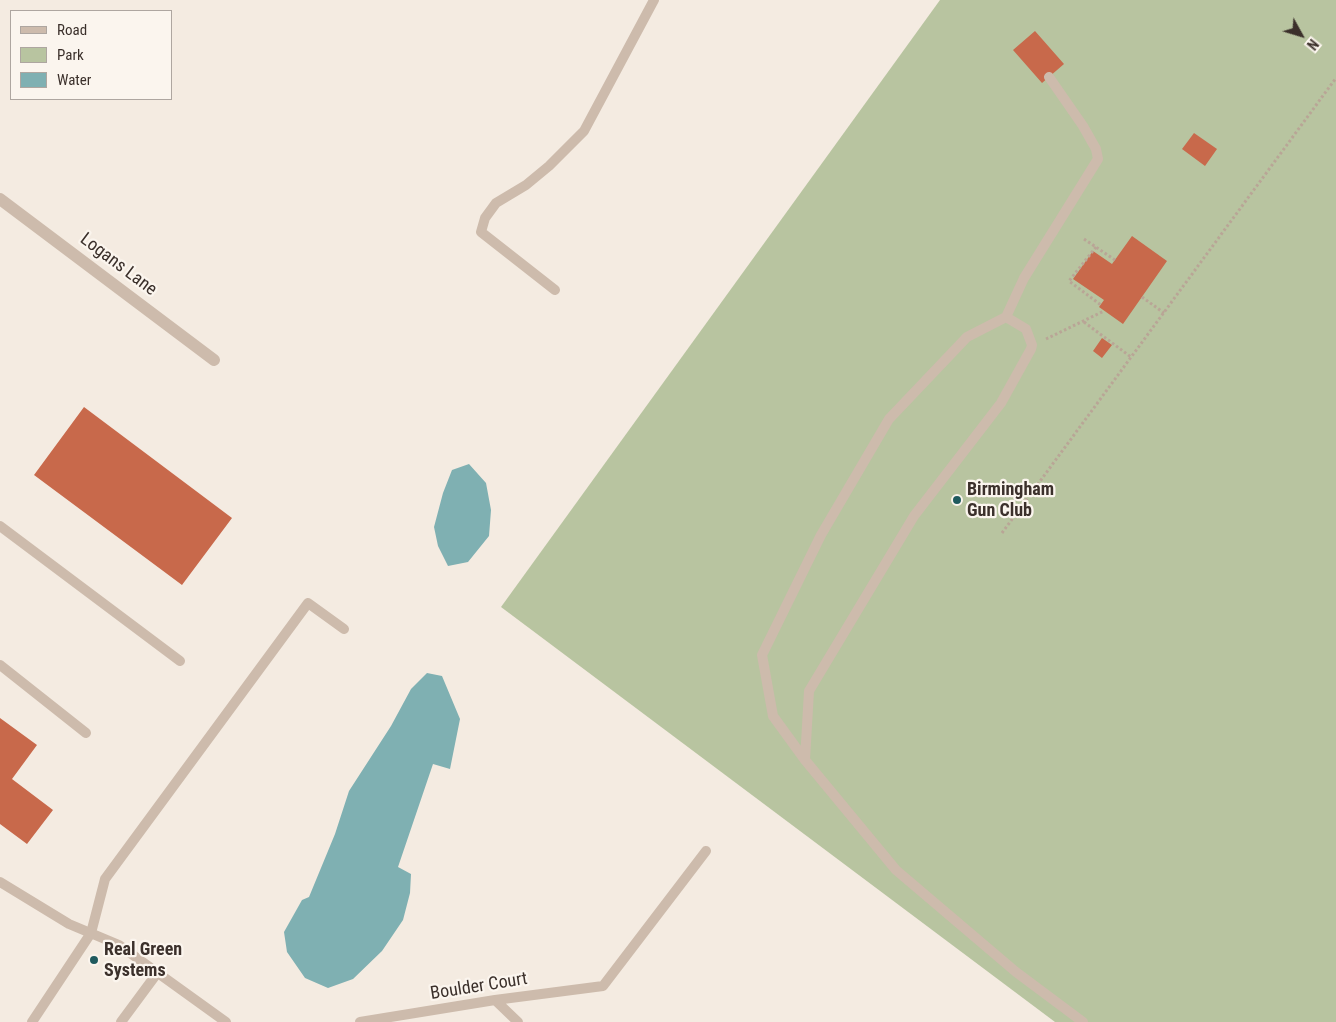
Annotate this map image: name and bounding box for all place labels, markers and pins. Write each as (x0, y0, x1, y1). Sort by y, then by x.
place label: Birmingham Gun Club (967, 479, 1054, 522)
marker: Birmingham Gun Club (951, 494, 963, 506)
place label: Real Green Systems (104, 939, 182, 982)
marker: Real Green Systems (88, 954, 100, 966)

